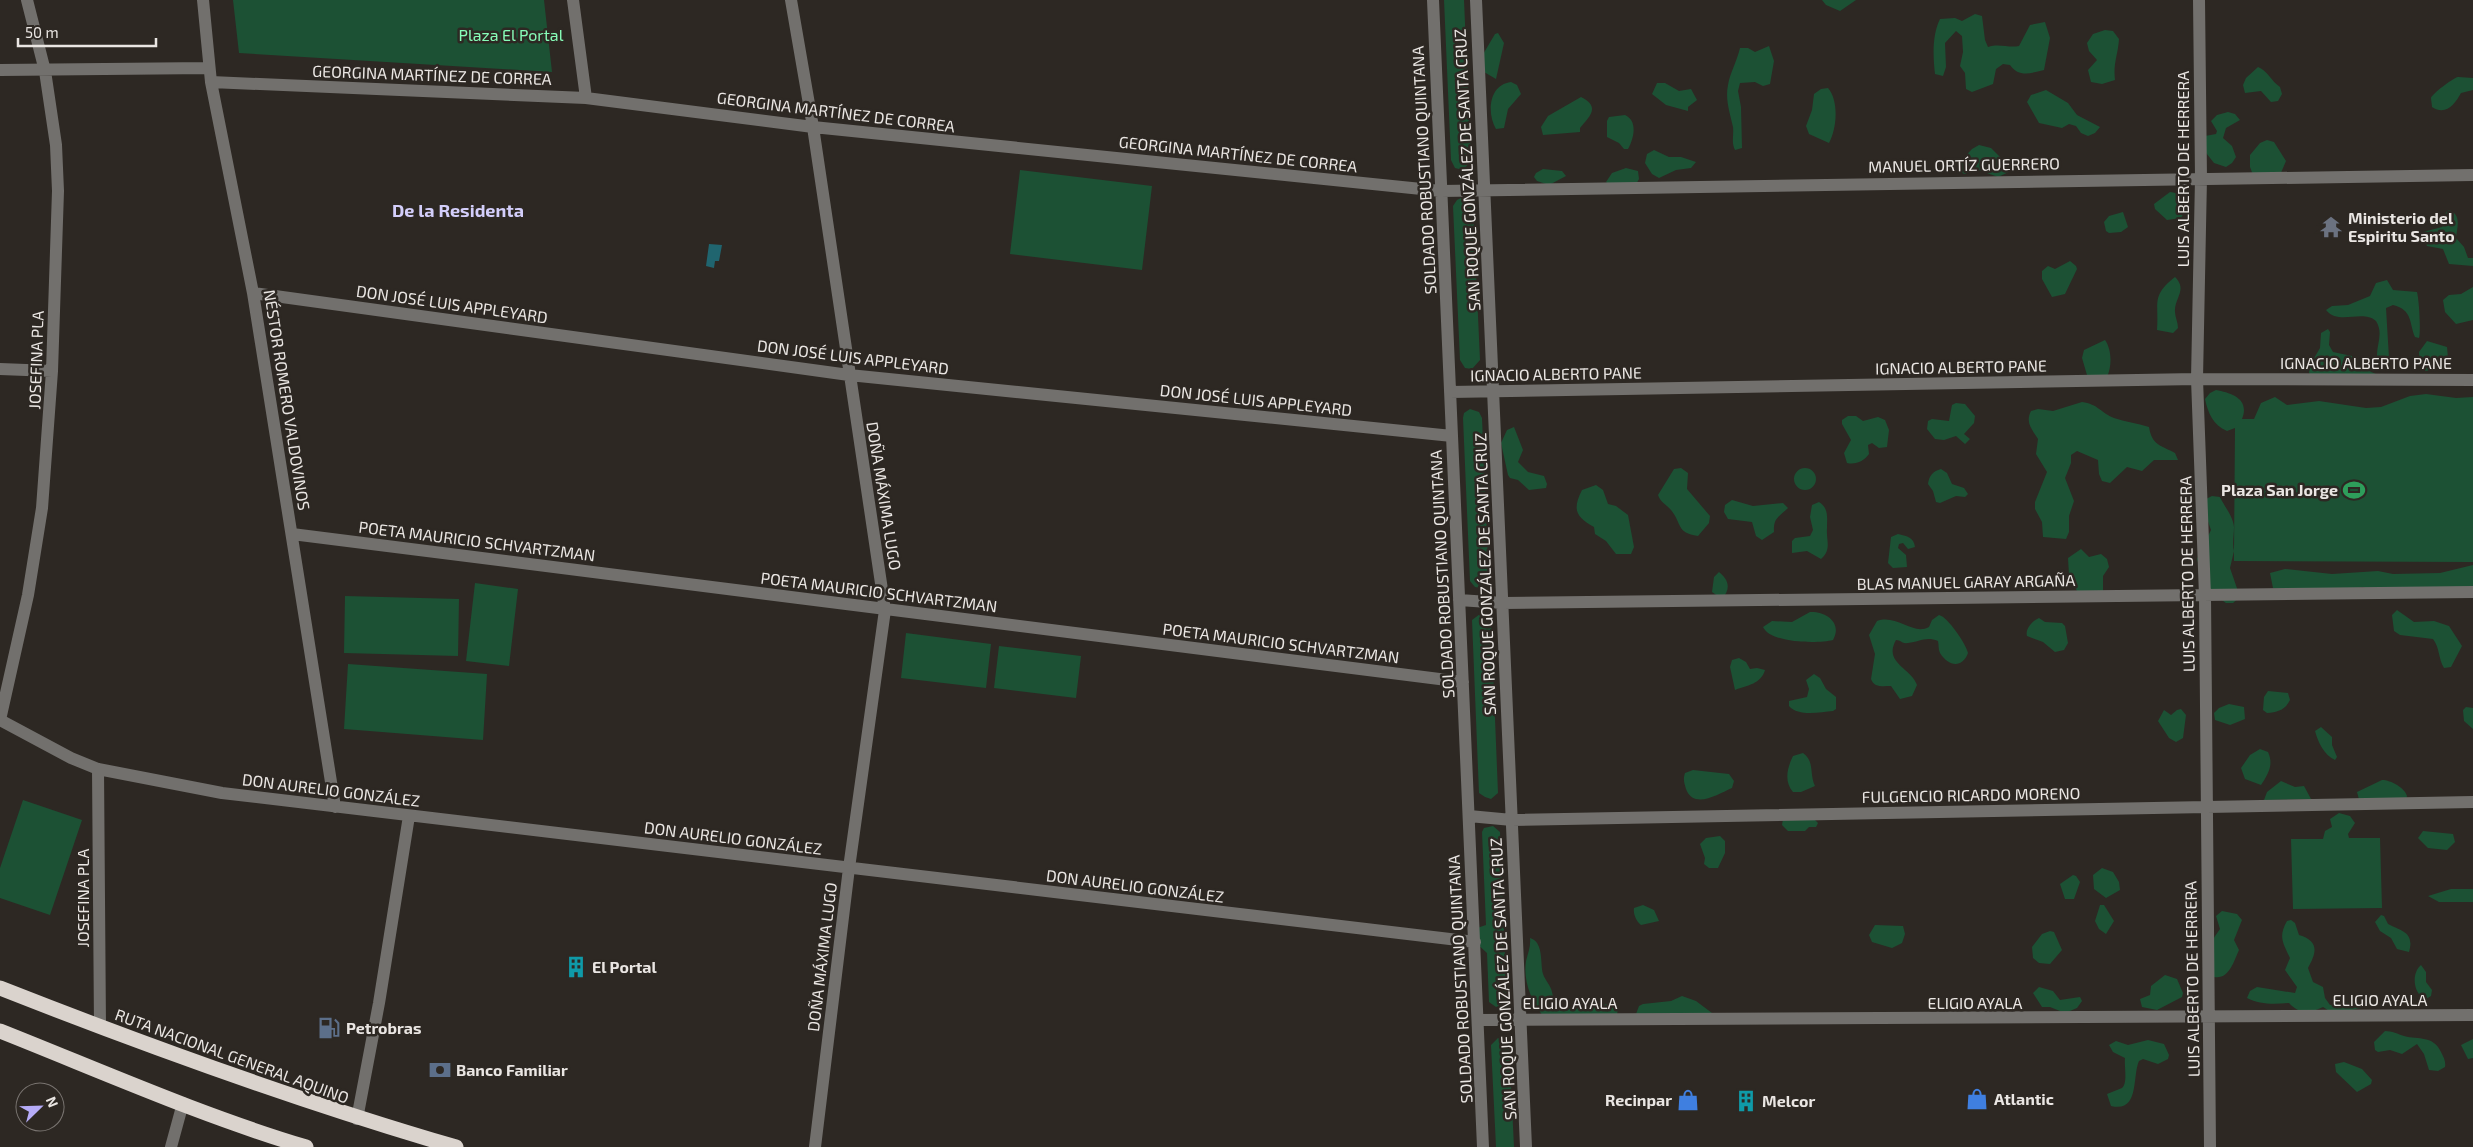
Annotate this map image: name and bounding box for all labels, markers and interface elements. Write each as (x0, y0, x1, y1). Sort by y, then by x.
scale bar (18, 15, 155, 47)
text: 50 m (25, 23, 59, 41)
park label: Plaza El Portal (459, 25, 564, 44)
street label: SAN ROQUE GONZÁLEZ DE SANTA CRUZ (1450, 28, 1484, 312)
street label: SOLDADO ROBUSTIANO QUINTANA (1408, 45, 1440, 295)
street label: GEORGINA MARTÍNEZ DE CORREA (312, 61, 552, 88)
street label: LUIS ALBERTO DE HERRERA (2173, 71, 2192, 267)
street label: GEORGINA MARTÍNEZ DE CORREA (716, 87, 956, 136)
street label: GEORGINA MARTÍNEZ DE CORREA (1118, 132, 1358, 175)
street label: MANUEL ORTÍZ GUERRERO (1868, 153, 2060, 176)
district label: De la Residenta (392, 199, 524, 221)
place label: Ministerio del Espiritu Santo (2348, 208, 2455, 245)
temple icon: Ministerio del Espiritu Santo (2318, 214, 2344, 240)
street label: DON JOSÉ LUIS APPLEYARD (355, 281, 549, 326)
street label: NÉSTOR ROMERO VALDOVINOS (261, 288, 314, 512)
street label: JOSEFINA PLA (24, 310, 47, 410)
street label: DON JOSÉ LUIS APPLEYARD (756, 335, 950, 378)
street label: IGNACIO ALBERTO PANE (2280, 353, 2452, 372)
street label: IGNACIO ALBERTO PANE (1875, 356, 2047, 377)
street label: IGNACIO ALBERTO PANE (1470, 363, 1642, 384)
street label: DON JOSÉ LUIS APPLEYARD (1159, 380, 1353, 419)
street label: DOÑA MÁXIMA LUGO (863, 420, 906, 572)
street label: SAN ROQUE GONZÁLEZ DE SANTA CRUZ (1470, 432, 1500, 716)
street label: SOLDADO ROBUSTIANO QUINTANA (1426, 449, 1458, 699)
street label: LUIS ALBERTO DE HERRERA (2175, 476, 2198, 672)
sports icon: Plaza San Jorge (2341, 477, 2367, 503)
place label: Plaza San Jorge (2221, 480, 2338, 499)
street label: POETA MAURICIO SCHVARTZMAN (358, 517, 596, 564)
street label: POETA MAURICIO SCHVARTZMAN (760, 568, 998, 615)
street label: BLAS MANUEL GARAY ARGAÑA (1856, 570, 2076, 593)
street label: POETA MAURICIO SCHVARTZMAN (1162, 619, 1400, 666)
street label: DON AURELIO GONZÁLEZ (241, 769, 421, 810)
street label: FULGENCIO RICARDO MORENO (1862, 783, 2080, 806)
street label: DON AURELIO GONZÁLEZ (643, 817, 823, 858)
street label: SAN ROQUE GONZÁLEZ DE SANTA CRUZ (1486, 837, 1520, 1121)
street label: JOSEFINA PLA (73, 849, 92, 947)
street label: SOLDADO ROBUSTIANO QUINTANA (1444, 854, 1476, 1104)
street label: DON AURELIO GONZÁLEZ (1045, 865, 1225, 906)
street label: DOÑA MÁXIMA LUGO (803, 881, 840, 1033)
street label: LUIS ALBERTO DE HERRERA (2180, 881, 2203, 1077)
building icon: El Portal (563, 954, 589, 980)
place label: El Portal (592, 957, 657, 976)
street label: ELIGIO AYALA (2333, 990, 2428, 1009)
street label: ELIGIO AYALA (1523, 993, 1618, 1012)
street label: ELIGIO AYALA (1928, 993, 2023, 1012)
street label: RUTA NACIONAL GENERAL AQUINO (112, 1004, 352, 1108)
fuel station icon: Petrobras (316, 1015, 342, 1041)
place label: Petrobras (346, 1018, 421, 1037)
bank icon: Banco Familiar (427, 1057, 453, 1083)
place label: Banco Familiar (456, 1060, 568, 1079)
north arrow (15, 1082, 65, 1132)
shop icon: Atlantic (1964, 1086, 1990, 1112)
shop icon: Recinpar (1675, 1087, 1701, 1113)
building icon: Melcor (1733, 1088, 1759, 1114)
place label: Atlantic (1994, 1089, 2054, 1108)
place label: Recinpar (1605, 1090, 1672, 1109)
place label: Melcor (1762, 1091, 1815, 1110)
text: N (43, 1094, 62, 1110)

